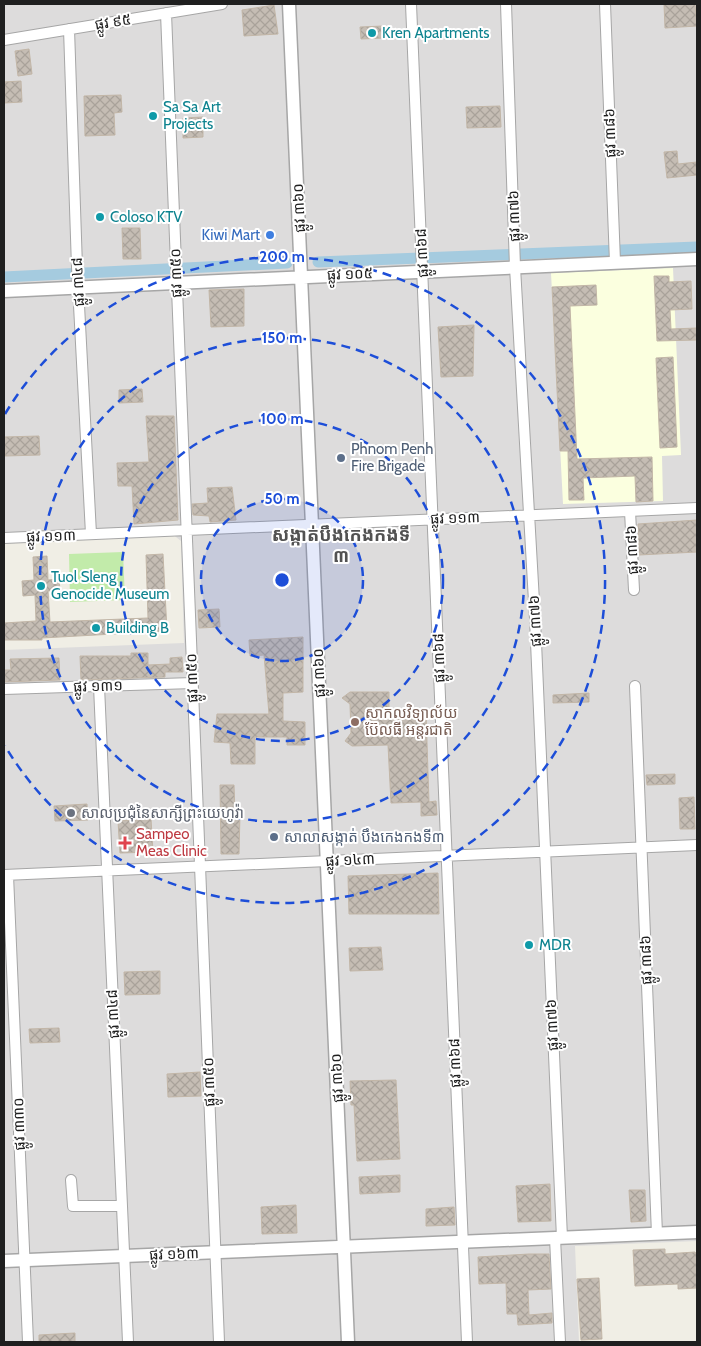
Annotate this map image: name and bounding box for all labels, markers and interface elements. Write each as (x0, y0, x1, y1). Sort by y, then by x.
street label: ផ្លូវ ៩៥ (93, 10, 133, 38)
place label: Kren Apartments (382, 24, 489, 42)
marker: Kren Apartments (366, 27, 378, 39)
place label: Sa Sa Art Projects (163, 98, 221, 133)
street label: ផ្លូវ ៣៨៦ (600, 108, 624, 158)
marker: Sa Sa Art Projects (147, 110, 159, 122)
street label: ផ្លូវ ៣៦០ (289, 182, 314, 233)
street label: ផ្លូវ ៣៧៦ (504, 190, 528, 242)
place label: Coloso KTV (110, 208, 183, 226)
marker: Coloso KTV (94, 211, 106, 223)
place label: Kiwi Mart (201, 226, 260, 244)
street label: ផ្លូវ ៣៦៨ (412, 227, 437, 278)
marker: Kiwi Mart (264, 229, 276, 241)
street label: ផ្លូវ ៣៥០ (166, 248, 190, 298)
text: 200 m (259, 248, 305, 266)
street label: ផ្លូវ ៣៤៨ (68, 256, 93, 307)
street label: ផ្លូវ ១០៥ (327, 264, 374, 288)
text: 150 m (262, 329, 302, 347)
text: 100 m (260, 410, 304, 428)
place label: Phnom Penh Fire Brigade (351, 440, 433, 475)
marker: Phnom Penh Fire Brigade (335, 452, 347, 464)
text: 50 m (264, 490, 300, 508)
street label: ផ្លូវ ១១៣ (430, 508, 480, 532)
district label: សង្កាត់បឹងកេងកងទី ៣ (272, 524, 410, 567)
street label: ផ្លូវ ៣៨៦ (622, 524, 647, 575)
street label: ផ្លូវ ១១៣ (26, 526, 76, 550)
place label: Tuol Sleng Genocide Museum (51, 568, 169, 603)
centre of rings (273, 571, 291, 589)
marker: Tuol Sleng Genocide Museum (35, 580, 47, 592)
street label: ផ្លូវ ៣៧៦ (525, 594, 550, 647)
place label: Building B (106, 619, 169, 637)
marker: Building B (90, 622, 102, 634)
street label: ផ្លូវ ៣៦៨ (429, 633, 453, 683)
street label: ផ្លូវ ៣៦០ (309, 647, 334, 698)
street label: ផ្លូវ ៣៥០ (182, 653, 206, 703)
street label: ផ្លូវ ១៣១ (73, 676, 123, 700)
place label: សាកលវិទ្យាល័យ ប៊ែលធី អន្តរជាតិ (365, 703, 458, 739)
marker: សាកលវិទ្យាល័យ ប៊ែលធី អន្តរជាតិ (349, 716, 361, 728)
place label: សាលប្រជុំនៃសាក្សីព្រះយេហូវ៉ា (81, 803, 244, 822)
marker: សាលប្រជុំនៃសាក្សីព្រះយេហូវ៉ា (65, 807, 77, 819)
place label: Sampeo Meas Clinic (136, 825, 207, 860)
place label: សាលាសង្កាត់ បឹងកេងកងទី៣ (284, 828, 445, 846)
marker: សាលាសង្កាត់ បឹងកេងកងទី៣ (268, 831, 280, 843)
marker: Sampeo Meas Clinic (118, 836, 132, 850)
street label: ផ្លូវ ១៤៣ (325, 850, 376, 875)
street label: ផ្លូវ ៣៨៦ (636, 935, 660, 985)
place label: MDR (539, 936, 571, 954)
marker: MDR (523, 939, 535, 951)
street label: ផ្លូវ ៣៤៨ (103, 988, 128, 1039)
street label: ផ្លូវ ៣៧៦ (542, 998, 567, 1051)
street label: ផ្លូវ ៣៦៨ (445, 1038, 469, 1088)
street label: ផ្លូវ ៣៦០ (327, 1052, 352, 1103)
street label: ផ្លូវ ៣៥០ (199, 1057, 223, 1107)
street label: ផ្លូវ ៣៣០ (9, 1097, 33, 1151)
street label: ផ្លូវ ១៦៣ (149, 1244, 199, 1268)

